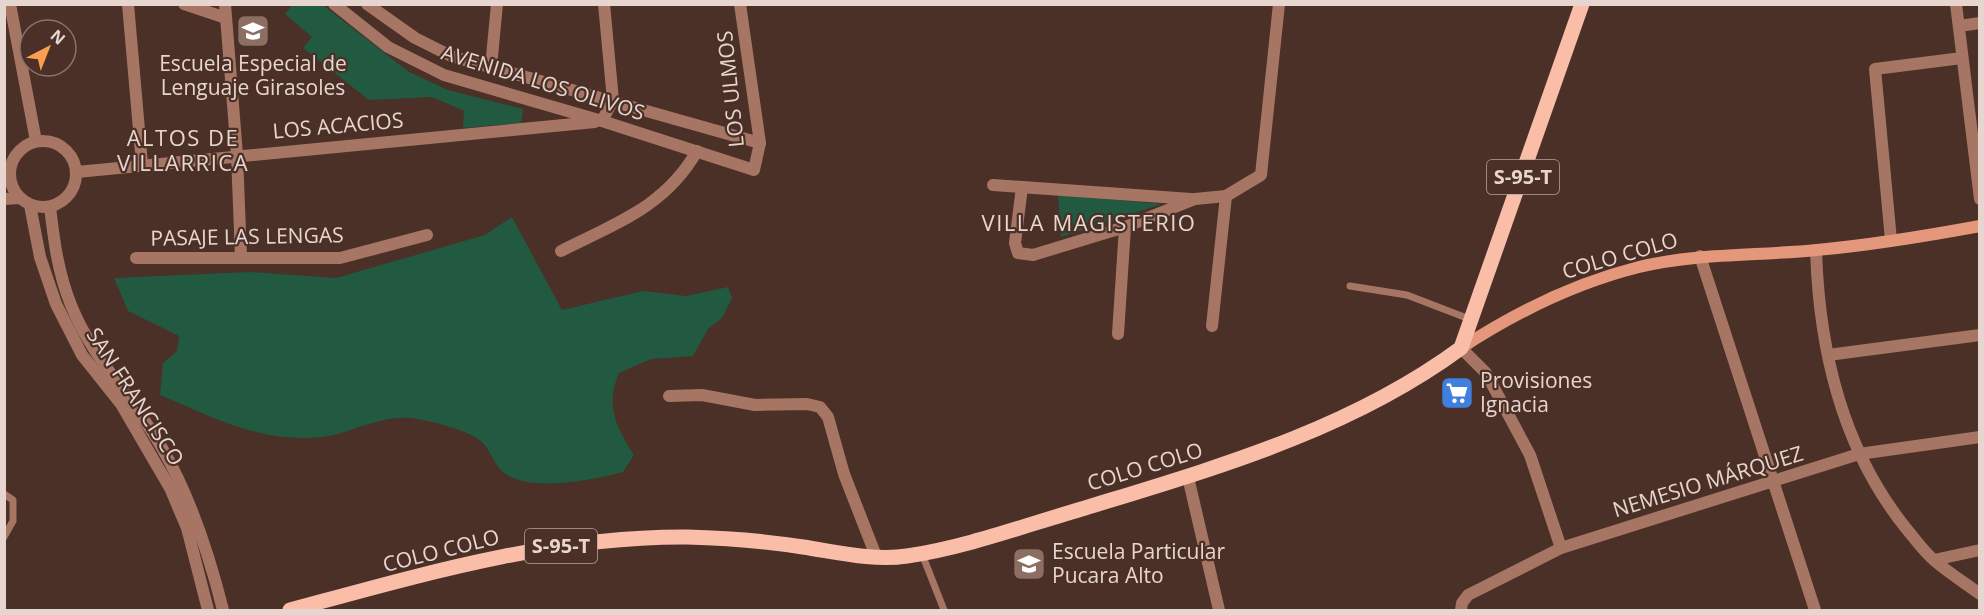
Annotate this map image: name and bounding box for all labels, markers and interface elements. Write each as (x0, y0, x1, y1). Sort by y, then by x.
school or university icon: Escuela Especial de Lenguaje Girasoles (235, 13, 271, 49)
north arrow (18, 18, 78, 78)
text: N (46, 24, 70, 49)
street label: LOS ULMOS (710, 29, 750, 149)
street label: AVENIDA LOS OLIVOS (438, 38, 648, 126)
place label: Escuela Especial de Lenguaje Girasoles (159, 49, 347, 101)
street label: LOS ACACIOS (271, 105, 404, 145)
district label: ALTOS DE VILLARRICA (117, 122, 249, 177)
road number: S-95-T (1487, 160, 1559, 194)
district label: VILLA MAGISTERIO (982, 207, 1196, 237)
street label: PASAJE LAS LENGAS (150, 220, 344, 252)
street label: COLO COLO (1559, 225, 1681, 285)
street label: SAN FRANCISCO (81, 322, 191, 471)
place label: Provisiones Ignacia (1480, 366, 1592, 418)
supermarket icon: Provisiones Ignacia (1439, 375, 1475, 411)
street label: COLO COLO (1084, 435, 1206, 497)
street label: NEMESIO MÁRQUEZ (1609, 439, 1806, 523)
street label: COLO COLO (380, 522, 502, 578)
road number: S-95-T (525, 529, 597, 563)
place label: Escuela Particular Pucara Alto (1052, 537, 1225, 589)
school or university icon: Escuela Particular Pucara Alto (1011, 546, 1047, 582)

